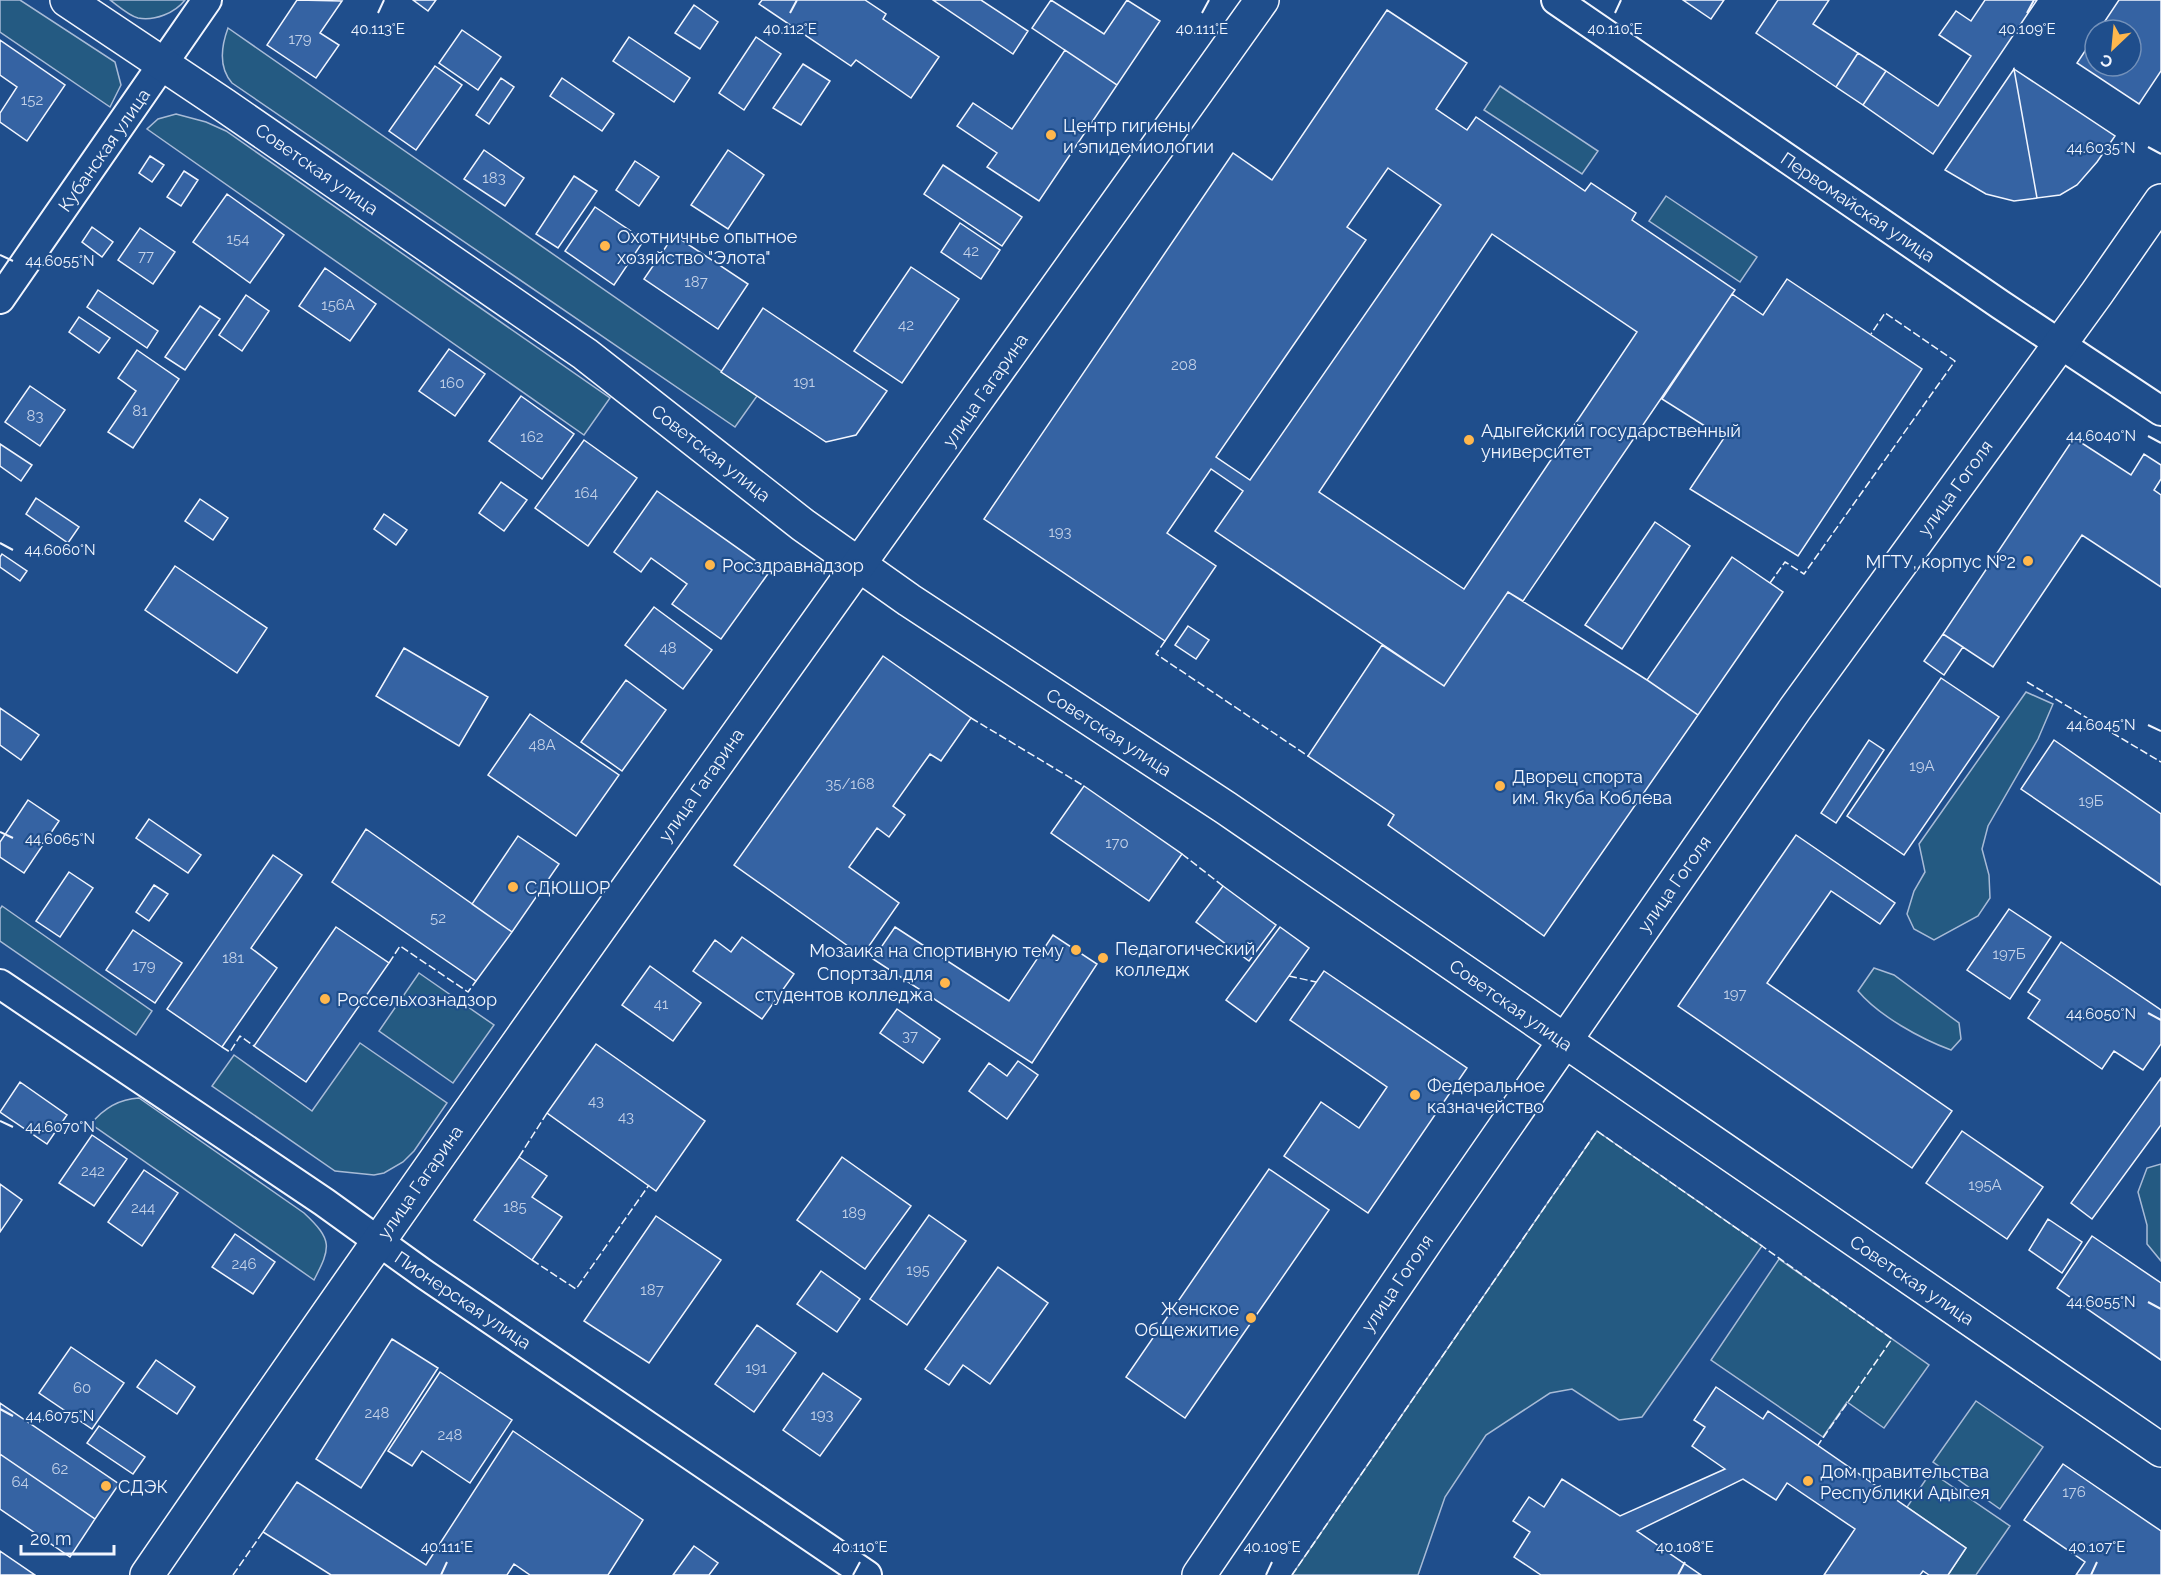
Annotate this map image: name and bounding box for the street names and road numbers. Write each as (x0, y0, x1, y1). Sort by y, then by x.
street label: Кубанская улица (54, 85, 154, 215)
street label: Советская улица (252, 119, 382, 219)
street label: Первомайская улица (1777, 148, 1939, 266)
street label: улица Гагарина (938, 329, 1032, 451)
street label: Советская улица (647, 400, 775, 506)
street label: улица Гоголя (1913, 436, 1997, 540)
street label: Советская улица (1042, 684, 1176, 780)
street label: улица Гагарина (654, 724, 748, 846)
street label: улица Гоголя (1633, 832, 1715, 936)
street label: Советская улица (1446, 955, 1576, 1055)
street label: улица Гагарина (373, 1121, 467, 1243)
street label: улица Гоголя (1357, 1230, 1437, 1336)
street label: Советская улица (1846, 1231, 1978, 1329)
street label: Пионерская улица (391, 1247, 535, 1353)

